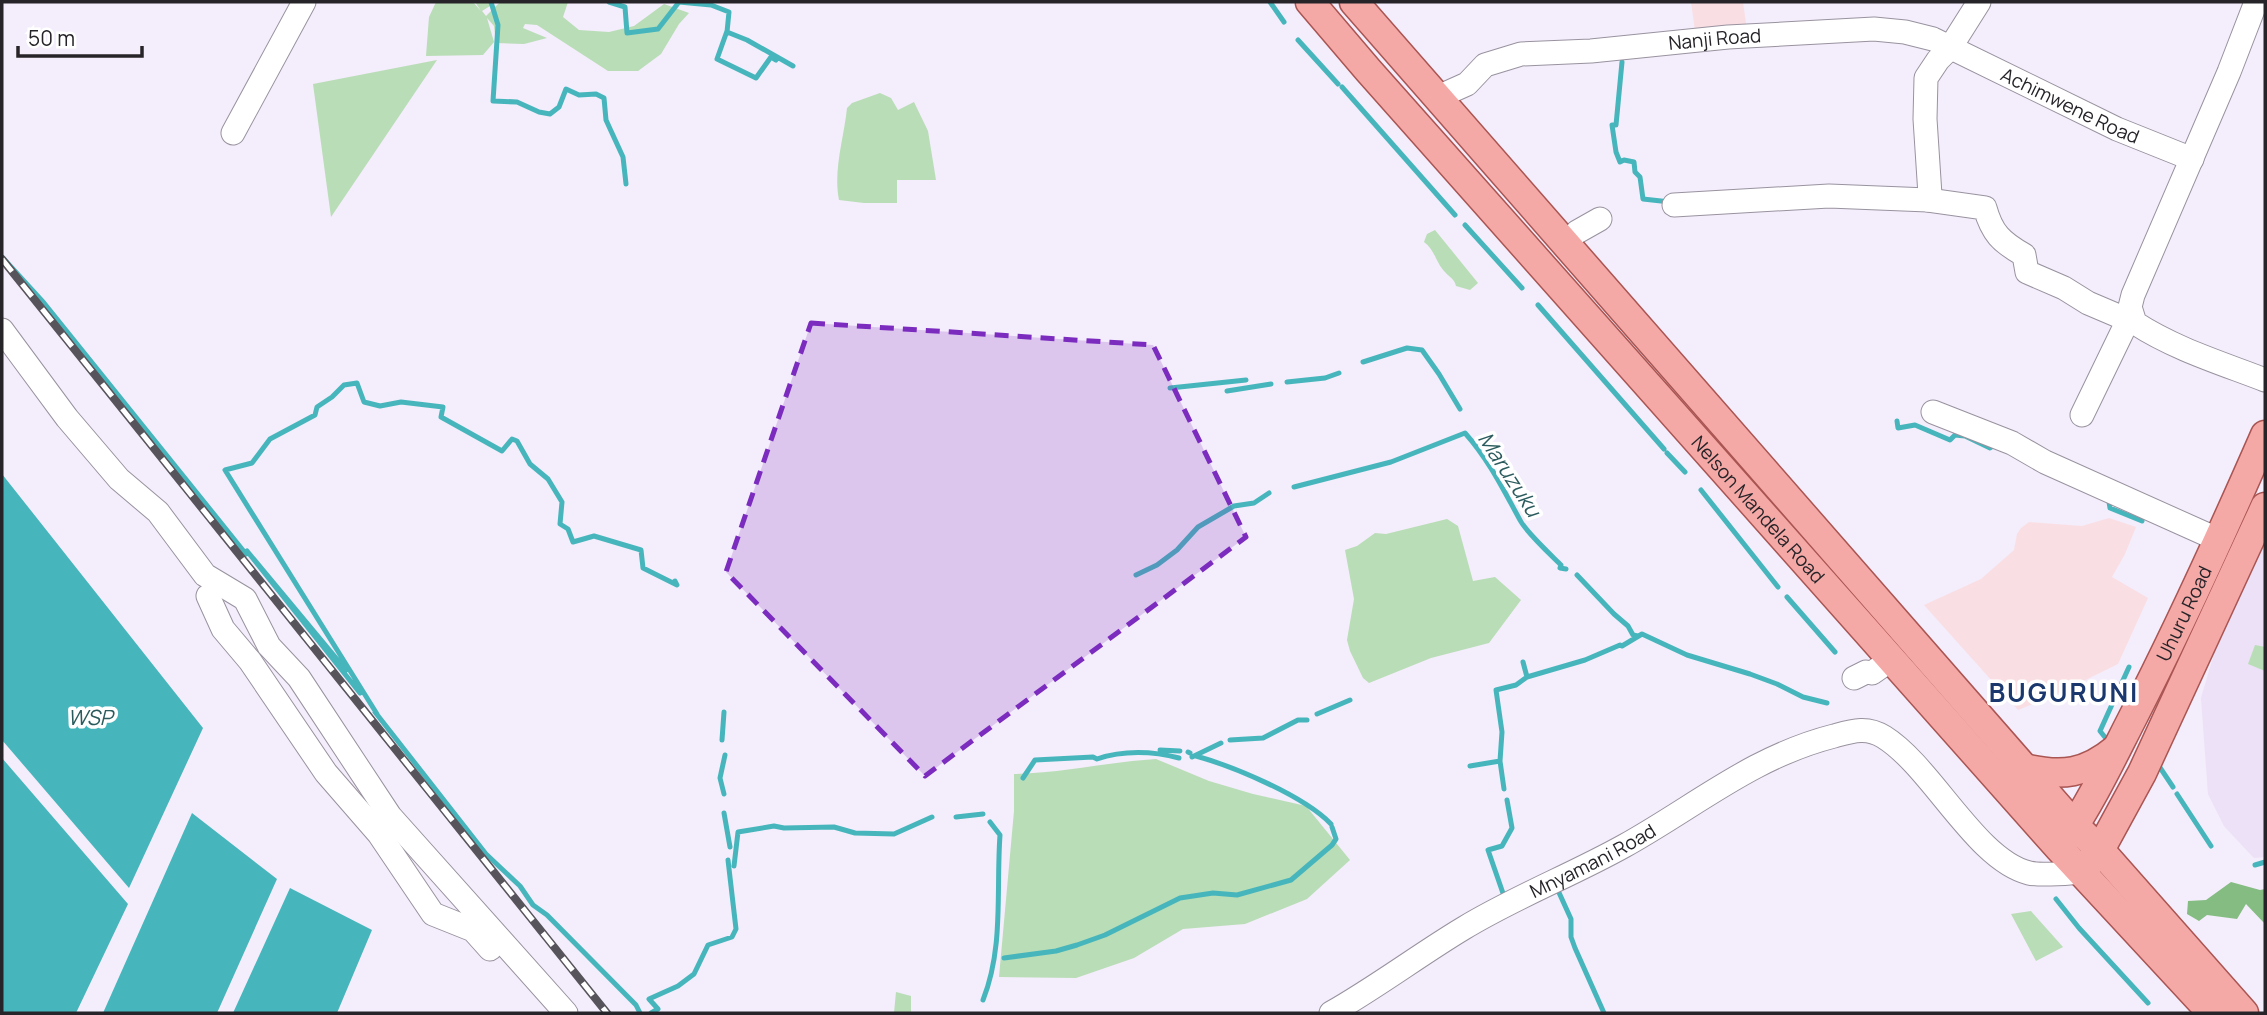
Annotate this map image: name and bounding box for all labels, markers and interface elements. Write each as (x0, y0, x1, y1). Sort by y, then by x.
scale bar (18, 14, 142, 58)
street label: Nanji Road (1667, 22, 1762, 56)
text: 50 m (28, 24, 75, 52)
street label: Achimwene Road (1997, 61, 2143, 150)
water label: Maruzuku (1472, 426, 1549, 523)
street label: Nelson Mandela Road (1686, 430, 1831, 589)
street label: Uhuru Road (2150, 561, 2218, 666)
district label: BUGURUNI (1989, 674, 2139, 710)
water label: WSP (68, 703, 115, 731)
street label: Mnyamani Road (1525, 817, 1661, 904)

